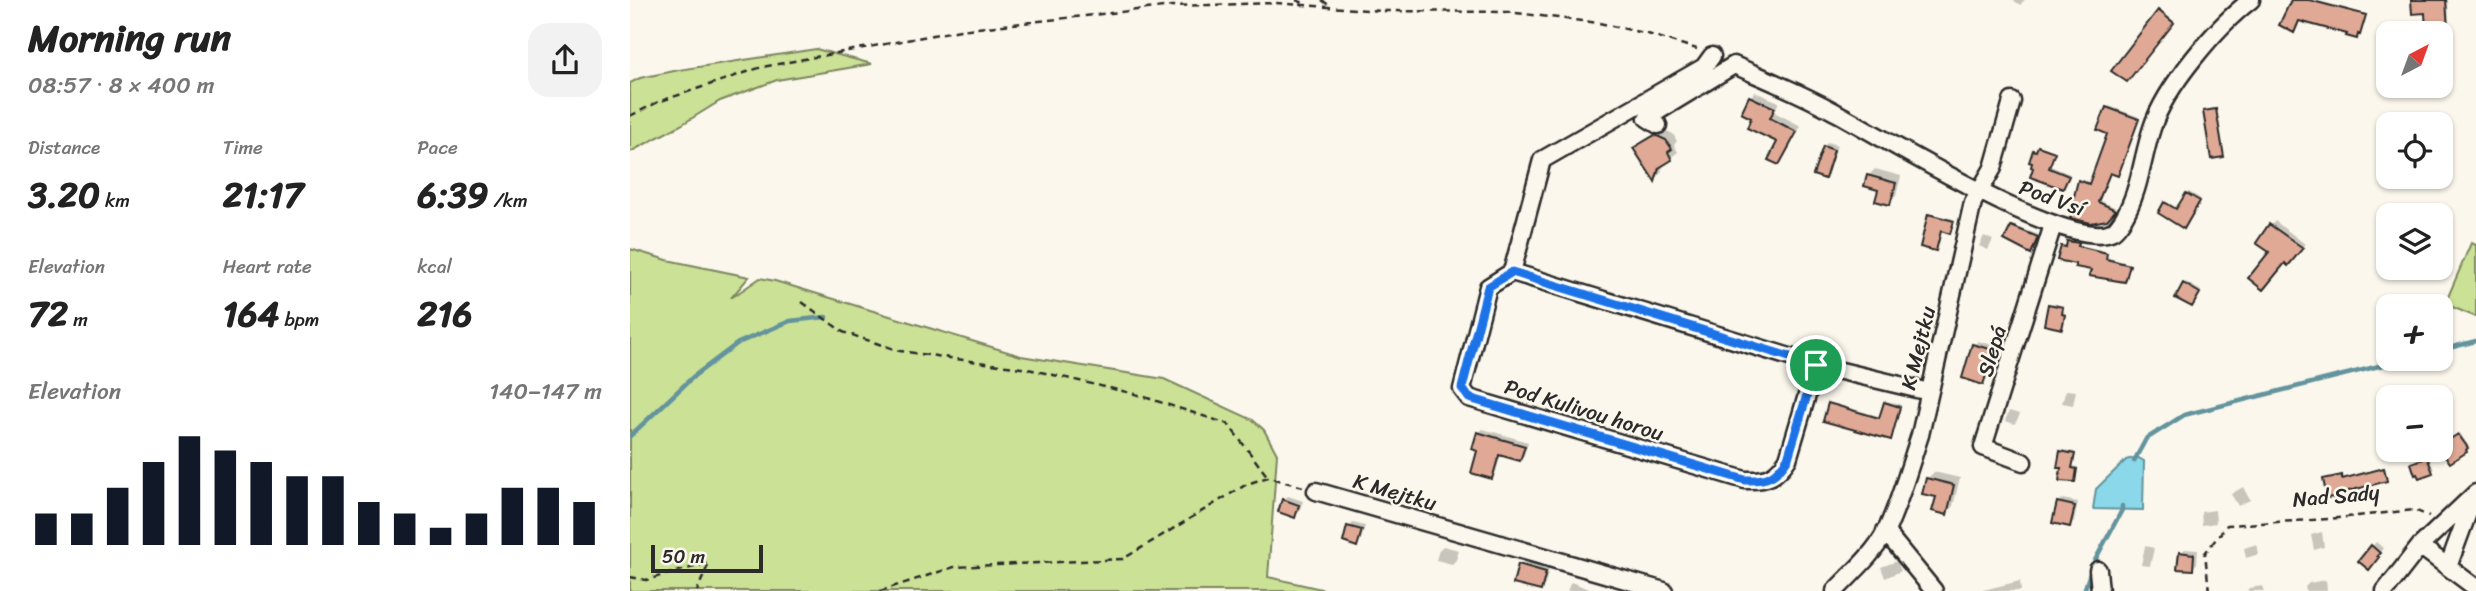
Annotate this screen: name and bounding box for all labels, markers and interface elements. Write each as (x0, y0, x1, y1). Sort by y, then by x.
text: Morning run (28, 5, 231, 72)
north arrow (2376, 21, 2454, 98)
map controls (2376, 21, 2453, 462)
button: share (528, 23, 602, 97)
text: 08:57 · 8 × 400 m (28, 65, 214, 106)
button: locate (2376, 112, 2453, 189)
text: Distance (28, 131, 100, 164)
text: Time (223, 131, 263, 164)
text: Pace (417, 131, 458, 164)
text: 3.20 (28, 164, 100, 226)
text: 21:17 (223, 164, 303, 226)
text: 6:39 (417, 164, 488, 226)
street label: Pod Vsí (2014, 169, 2092, 228)
text: km (100, 184, 130, 217)
text: /km (488, 184, 528, 217)
button: layers (2376, 203, 2453, 280)
text: Elevation (28, 250, 105, 283)
text: Heart rate (223, 250, 312, 283)
text: kcal (417, 250, 452, 283)
text: 72 (28, 283, 68, 345)
text: 164 (223, 283, 279, 345)
text: 216 (417, 283, 472, 345)
button: + (2376, 294, 2453, 371)
street label: K Mejtku (1889, 301, 1947, 394)
text: m (68, 303, 88, 336)
text: bpm (279, 303, 319, 336)
street label: Slepá (1966, 320, 2018, 381)
pin (1786, 335, 1846, 395)
icon: arrive (1797, 346, 1835, 384)
street label: Pod Kulivou horou (1500, 368, 1669, 452)
text: Elevation (28, 371, 121, 412)
text: 140–147 m (489, 371, 602, 412)
button: − (2376, 385, 2453, 462)
street label: K Mejtku (1349, 462, 1442, 522)
street label: Nad Sady (2291, 473, 2381, 519)
text: 50 m (662, 540, 705, 573)
scale bar (651, 542, 763, 574)

